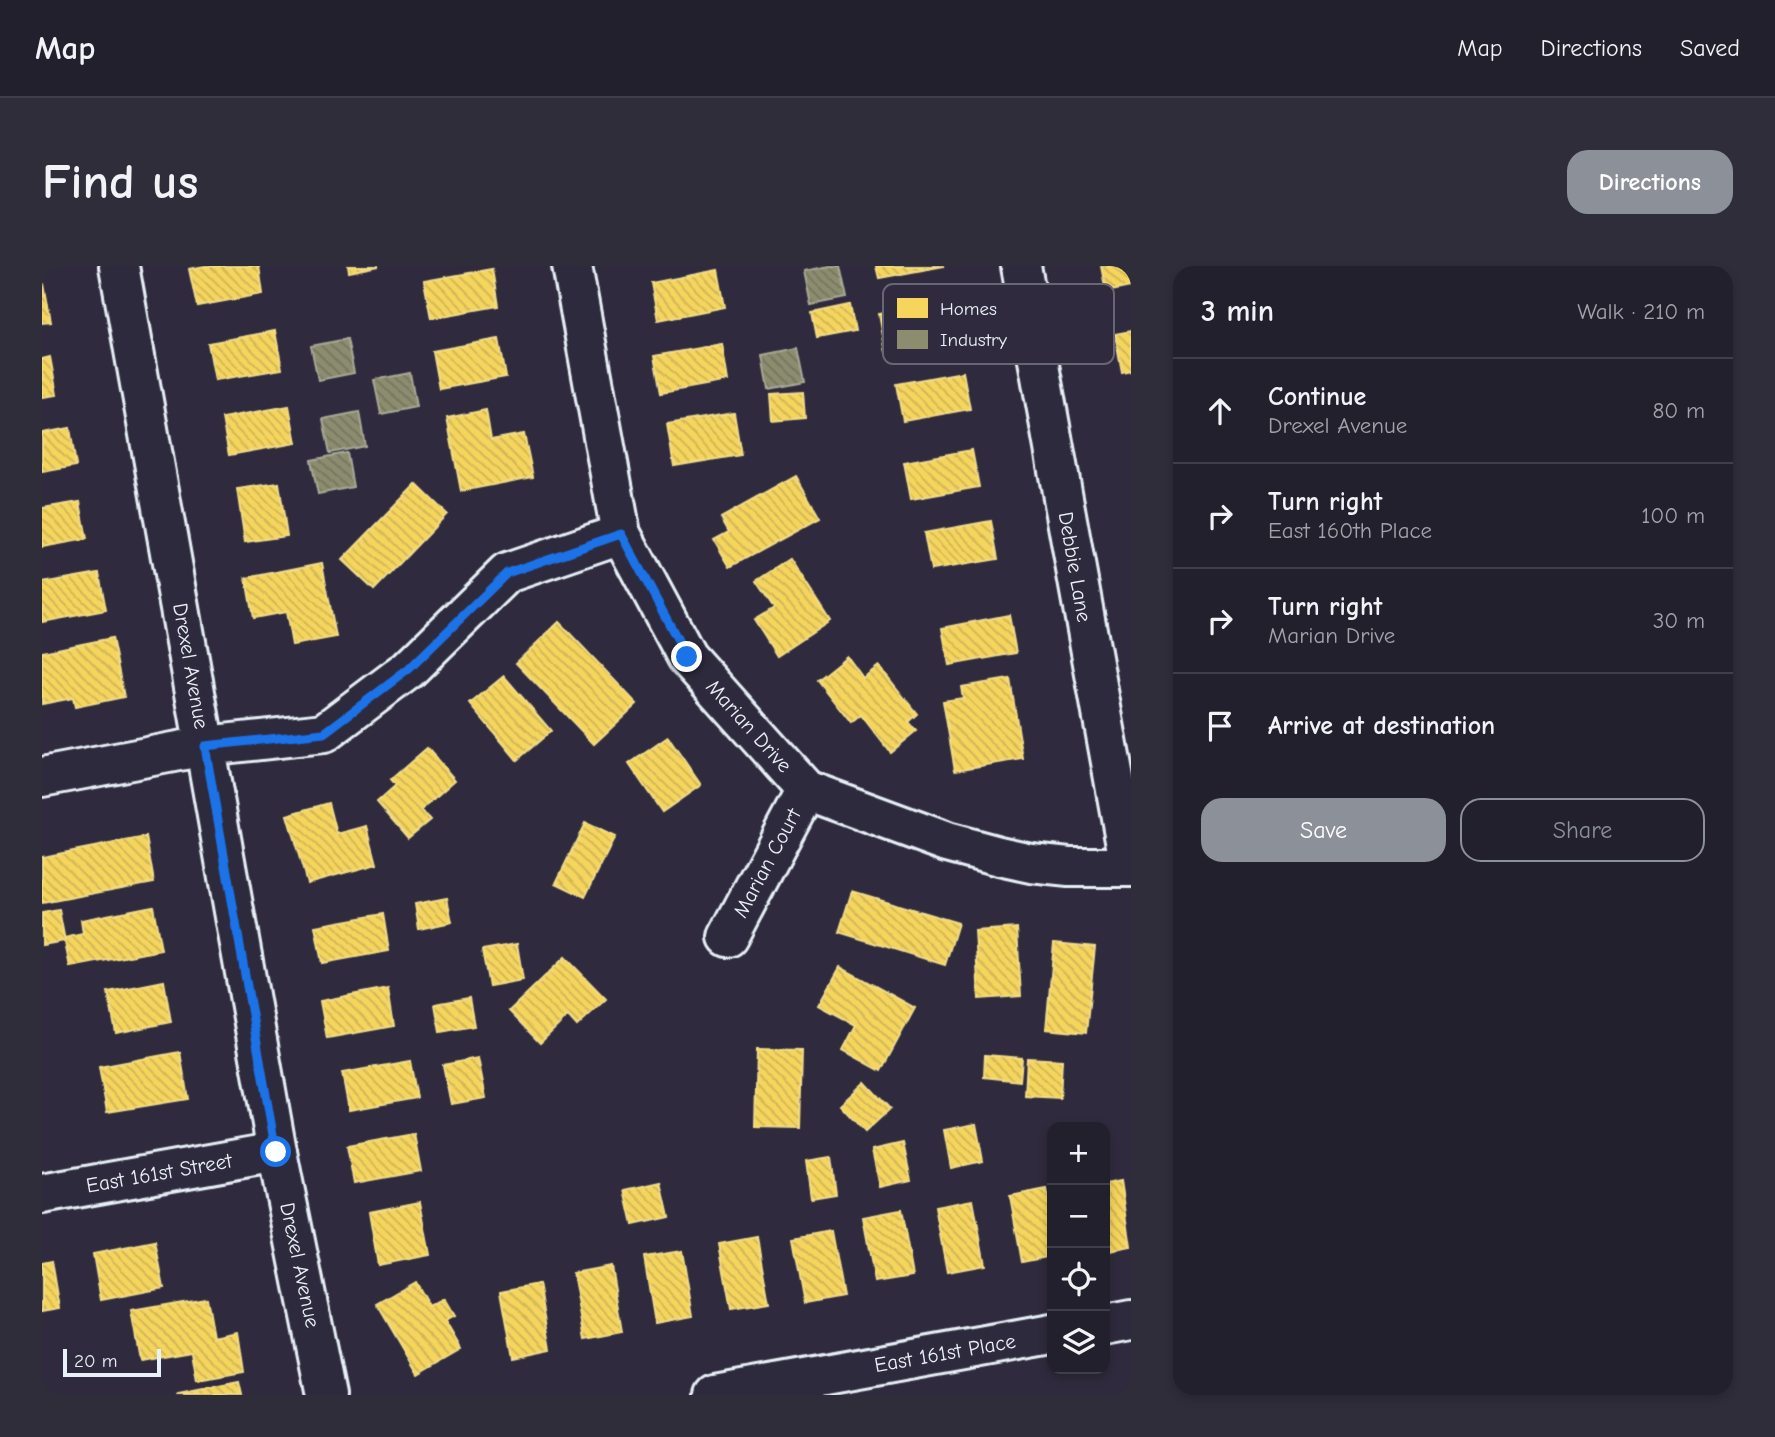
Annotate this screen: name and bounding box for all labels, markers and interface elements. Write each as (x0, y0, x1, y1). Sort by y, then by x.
text: Map (35, 29, 96, 67)
text: Map (1457, 34, 1503, 62)
text: Directions (1541, 34, 1642, 62)
text: Saved (1680, 34, 1740, 62)
button: Directions (1567, 150, 1733, 214)
text: Find us (42, 154, 198, 210)
legend (883, 284, 1114, 364)
text: 3 min (1201, 294, 1274, 329)
text: Homes (940, 298, 997, 320)
text: Walk · 210 m (1577, 298, 1705, 325)
text: Industry (940, 329, 1008, 351)
text: Continue (1268, 382, 1366, 412)
icon: ahead (1201, 392, 1239, 430)
text: 80 m (1652, 397, 1705, 424)
text: Drexel Avenue (1268, 412, 1407, 439)
text: Turn right (1268, 487, 1382, 517)
icon: right (1201, 497, 1239, 535)
text: 100 m (1641, 502, 1705, 529)
street label: Debbie Lane (1053, 510, 1097, 624)
text: East 160th Place (1268, 517, 1432, 544)
text: Turn right (1268, 592, 1382, 622)
street label: Drexel Avenue (168, 601, 214, 731)
icon: right (1201, 602, 1239, 640)
text: 30 m (1653, 607, 1705, 634)
text: Marian Drive (1268, 622, 1395, 649)
route end (671, 641, 702, 672)
street label: Marian Drive (701, 675, 797, 777)
icon: arrive (1201, 707, 1239, 745)
text: Arrive at destination (1268, 711, 1495, 741)
button: Save (1201, 798, 1446, 862)
button: Share (1460, 798, 1705, 862)
street label: Marian Court (728, 803, 806, 922)
map controls (1047, 1122, 1110, 1374)
button: + (1047, 1122, 1110, 1185)
route start (260, 1136, 291, 1167)
street label: East 161st Street (84, 1148, 235, 1198)
button: − (1047, 1185, 1110, 1248)
street label: Drexel Avenue (275, 1200, 325, 1330)
button: locate (1047, 1248, 1110, 1311)
button: layers (1047, 1311, 1110, 1374)
street label: East 161st Place (873, 1329, 1017, 1377)
scale bar (63, 1346, 161, 1378)
text: 20 m (74, 1350, 118, 1372)

